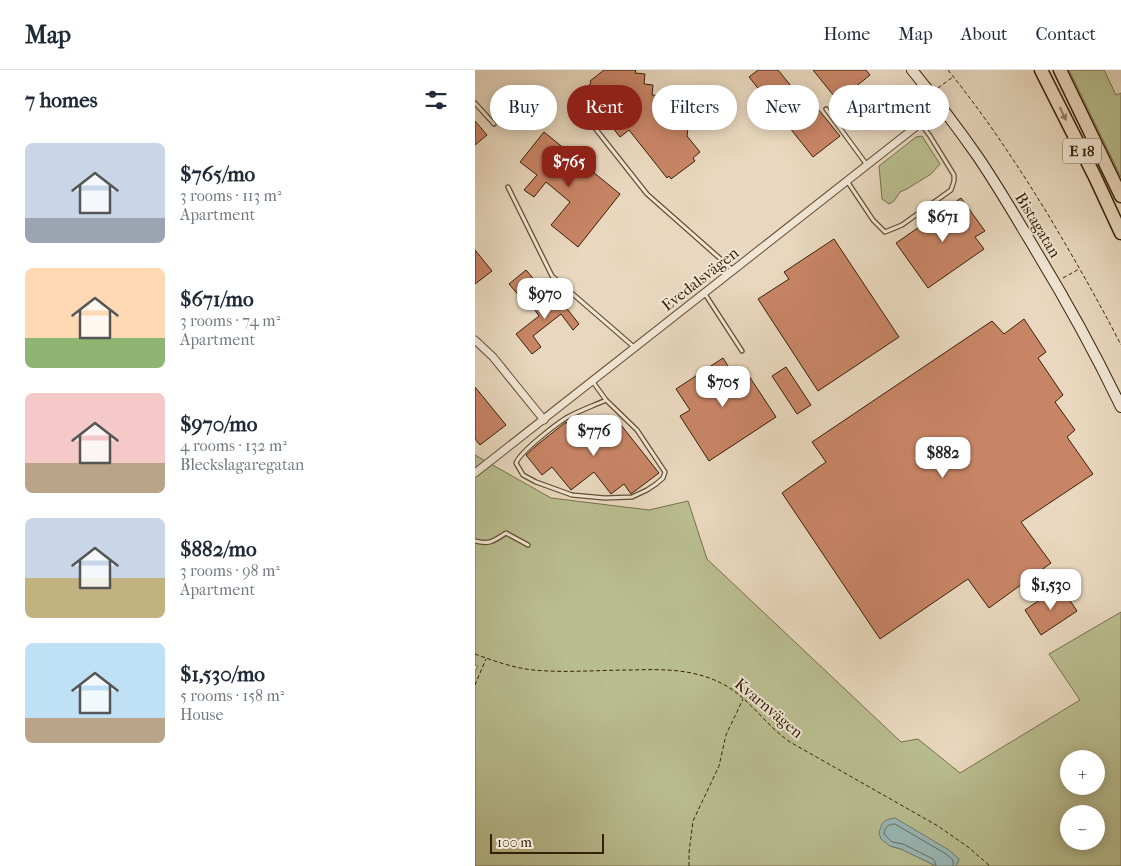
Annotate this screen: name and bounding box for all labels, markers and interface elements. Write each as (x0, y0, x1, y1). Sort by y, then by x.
text: Map (25, 21, 71, 49)
text: Home (823, 24, 870, 45)
text: Map (898, 24, 933, 45)
text: About (961, 24, 1007, 45)
text: Contact (1035, 24, 1096, 45)
chip: Buy (490, 85, 557, 130)
chip: Rent (567, 85, 642, 130)
chip: Filters (652, 85, 737, 130)
chip: New (747, 85, 819, 130)
chip: Apartment (829, 85, 949, 130)
icon: filters (422, 86, 450, 114)
text: 7 homes (25, 88, 97, 112)
one-way arrow (1059, 106, 1067, 121)
road number: E 18 (1063, 138, 1101, 164)
pin: $765 (539, 146, 599, 188)
text: $765 (553, 152, 585, 171)
text: $765/mo (180, 162, 255, 186)
icon: home (65, 163, 125, 223)
text: 3 rooms · 113 m² (180, 186, 281, 205)
street label: Bistagatan (1011, 189, 1065, 262)
pin: $671 (913, 200, 973, 243)
text: Apartment (180, 205, 255, 224)
text: $671 (928, 207, 958, 226)
street label: Evedalsvägen (658, 243, 743, 315)
pin: $970 (515, 278, 575, 320)
text: $970 (528, 284, 562, 303)
text: $671/mo (180, 287, 254, 311)
icon: home (65, 288, 125, 348)
text: 3 rooms · 74 m² (180, 311, 280, 330)
text: Apartment (180, 330, 255, 349)
pin: $705 (693, 366, 753, 408)
text: $705 (707, 372, 739, 391)
text: $970/mo (180, 412, 257, 436)
icon: home (65, 413, 125, 473)
pin: $776 (564, 414, 624, 457)
text: $776 (578, 421, 610, 440)
text: 4 rooms · 132 m² (180, 436, 287, 455)
pin: $882 (913, 436, 973, 479)
text: $882 (926, 443, 960, 462)
text: Bleckslagaregatan (180, 455, 304, 474)
text: $882/mo (180, 537, 257, 561)
icon: home (65, 538, 125, 598)
text: 3 rooms · 98 m² (180, 561, 280, 580)
pin: $1,530 (1010, 568, 1092, 611)
text: $1,530 (1031, 575, 1071, 594)
text: Apartment (180, 580, 255, 599)
text: $1,530/mo (180, 662, 265, 686)
icon: home (65, 663, 125, 723)
street label: Kvarnvägen (731, 674, 808, 742)
text: 5 rooms · 158 m² (180, 686, 284, 705)
text: House (180, 705, 223, 724)
map controls (1060, 750, 1105, 850)
button: + (1060, 750, 1105, 795)
button: − (1060, 805, 1105, 850)
scale bar (490, 831, 604, 854)
text: 100 m (497, 834, 532, 851)

